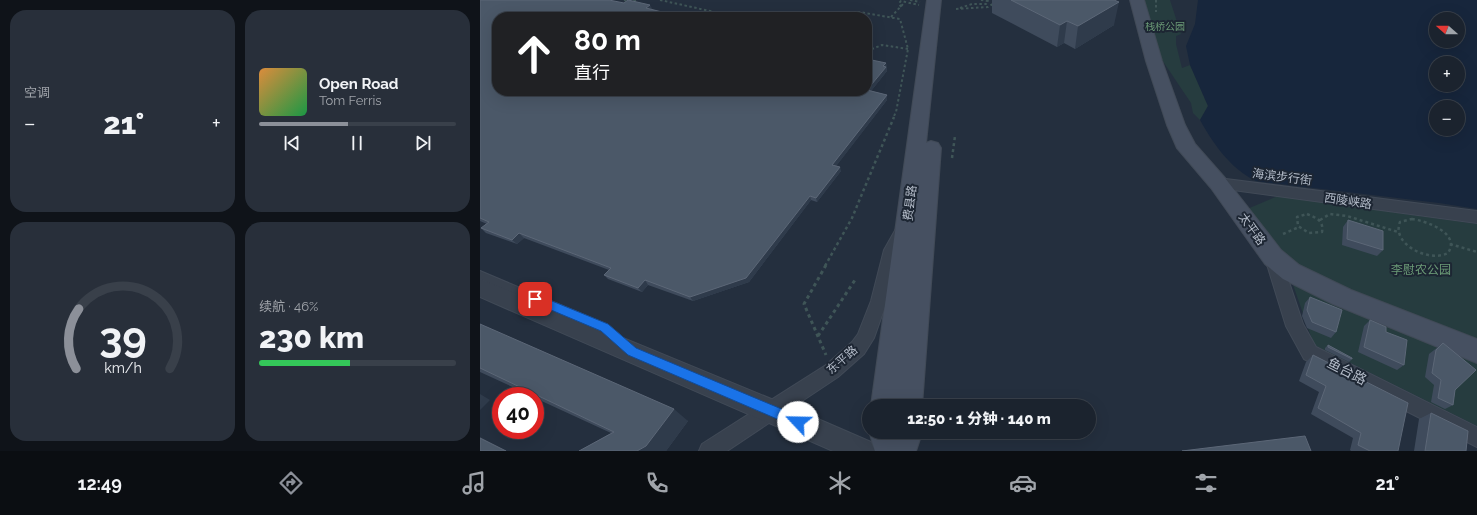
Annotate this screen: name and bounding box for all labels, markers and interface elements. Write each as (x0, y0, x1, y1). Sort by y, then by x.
north arrow (1429, 12, 1465, 48)
map controls (1429, 12, 1465, 136)
park label: 栈桥公园 (1145, 21, 1185, 32)
text: 80 m (574, 24, 641, 57)
icon: ahead (508, 28, 560, 80)
button: + (1429, 56, 1465, 92)
text: 直行 (574, 62, 610, 83)
text: Open Road (319, 75, 399, 93)
text: 空调 (24, 85, 50, 100)
text: Tom Ferris (319, 93, 382, 108)
button: − (1429, 100, 1465, 136)
text: 21° (103, 106, 144, 141)
text: − (24, 110, 36, 136)
text: + (212, 110, 221, 136)
icon: previous (281, 132, 303, 154)
icon: pause (346, 132, 368, 154)
icon: next (412, 132, 434, 154)
street label: 海滨步行街 (1251, 166, 1313, 188)
street label: 费县路 (901, 184, 919, 222)
street label: 西陵峡路 (1323, 191, 1373, 211)
street label: 太平路 (1236, 210, 1268, 248)
park label: 李慰农公园 (1391, 263, 1451, 277)
pin (518, 282, 552, 316)
icon: arrive (524, 288, 546, 310)
text: 续航 · 46% (259, 299, 318, 314)
text: 39 (99, 313, 146, 362)
text: 230 km (259, 320, 364, 355)
street label: 东平路 (824, 343, 860, 377)
street label: 鱼台路 (1325, 354, 1369, 388)
text: km/h (104, 360, 141, 376)
speed limit sign: 40 (492, 387, 544, 439)
position arrow (777, 401, 819, 443)
text: 12:50 · 1 分钟 · 140 m (907, 410, 1051, 428)
icon: directions (277, 469, 305, 497)
icon: music (460, 469, 488, 497)
icon: phone (643, 469, 671, 497)
icon: climate (826, 469, 854, 497)
icon: car (1009, 469, 1037, 497)
icon: filters (1192, 469, 1220, 497)
text: 12:49 (78, 473, 122, 494)
text: 21° (1376, 473, 1399, 494)

